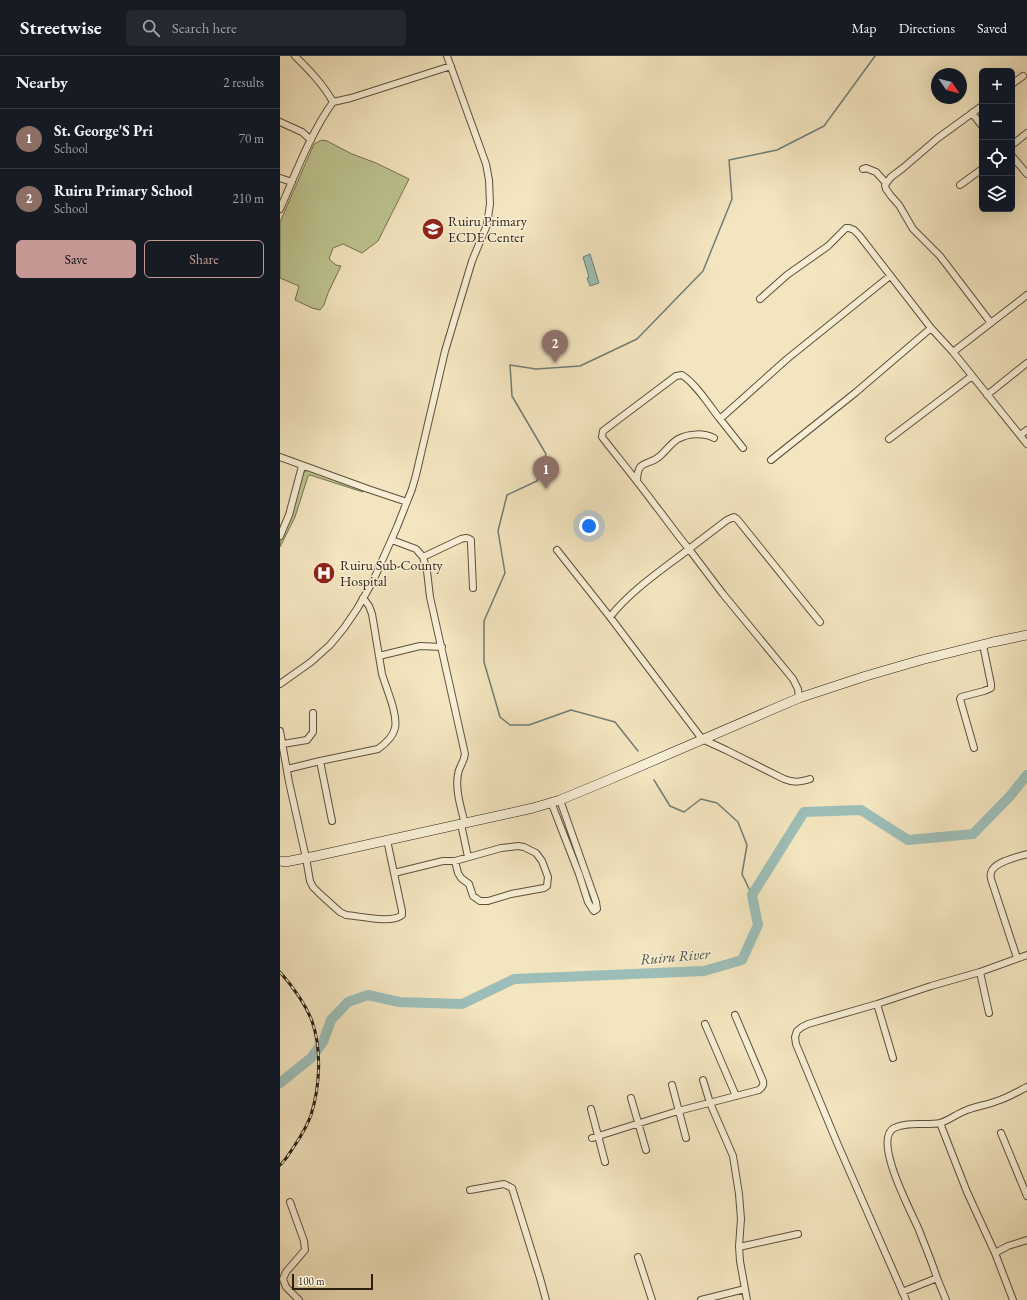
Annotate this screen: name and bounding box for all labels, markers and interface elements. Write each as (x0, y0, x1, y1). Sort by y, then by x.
search box (126, 10, 406, 46)
text: Streetwise (20, 15, 102, 40)
icon: search (140, 17, 162, 39)
text: Search here (172, 18, 237, 37)
text: Map (851, 19, 877, 37)
text: Directions (899, 19, 955, 37)
text: Saved (977, 19, 1007, 37)
north arrow (931, 68, 967, 104)
map controls (979, 68, 1015, 212)
button: + (979, 68, 1015, 104)
text: Nearby (16, 71, 68, 93)
text: 2 results (223, 74, 264, 91)
button: − (979, 104, 1015, 140)
text: St. George'S Pri (54, 121, 153, 140)
text: 1 (26, 130, 32, 147)
text: 70 m (239, 130, 264, 147)
text: School (54, 140, 88, 157)
button: locate (979, 140, 1015, 176)
button: layers (979, 176, 1015, 212)
text: Ruiru Primary School (54, 181, 192, 200)
text: 2 (26, 190, 32, 207)
text: 210 m (233, 190, 264, 207)
text: School (54, 200, 88, 217)
place label: Ruiru Primary ECDE Center (448, 212, 528, 246)
school or university icon: Ruiru Primary ECDE Center (420, 216, 446, 242)
button: Save (16, 240, 136, 278)
button: Share (144, 240, 264, 278)
pin: 2 (542, 330, 568, 363)
pin: 1 (533, 456, 559, 489)
your location (579, 516, 599, 536)
place label: Ruiru Sub-County Hospital (340, 556, 444, 590)
hospital icon: Ruiru Sub-County Hospital (311, 560, 337, 586)
water label: Ruiru River (639, 943, 712, 969)
scale bar (292, 1272, 373, 1291)
text: 100 m (298, 1274, 325, 1288)

